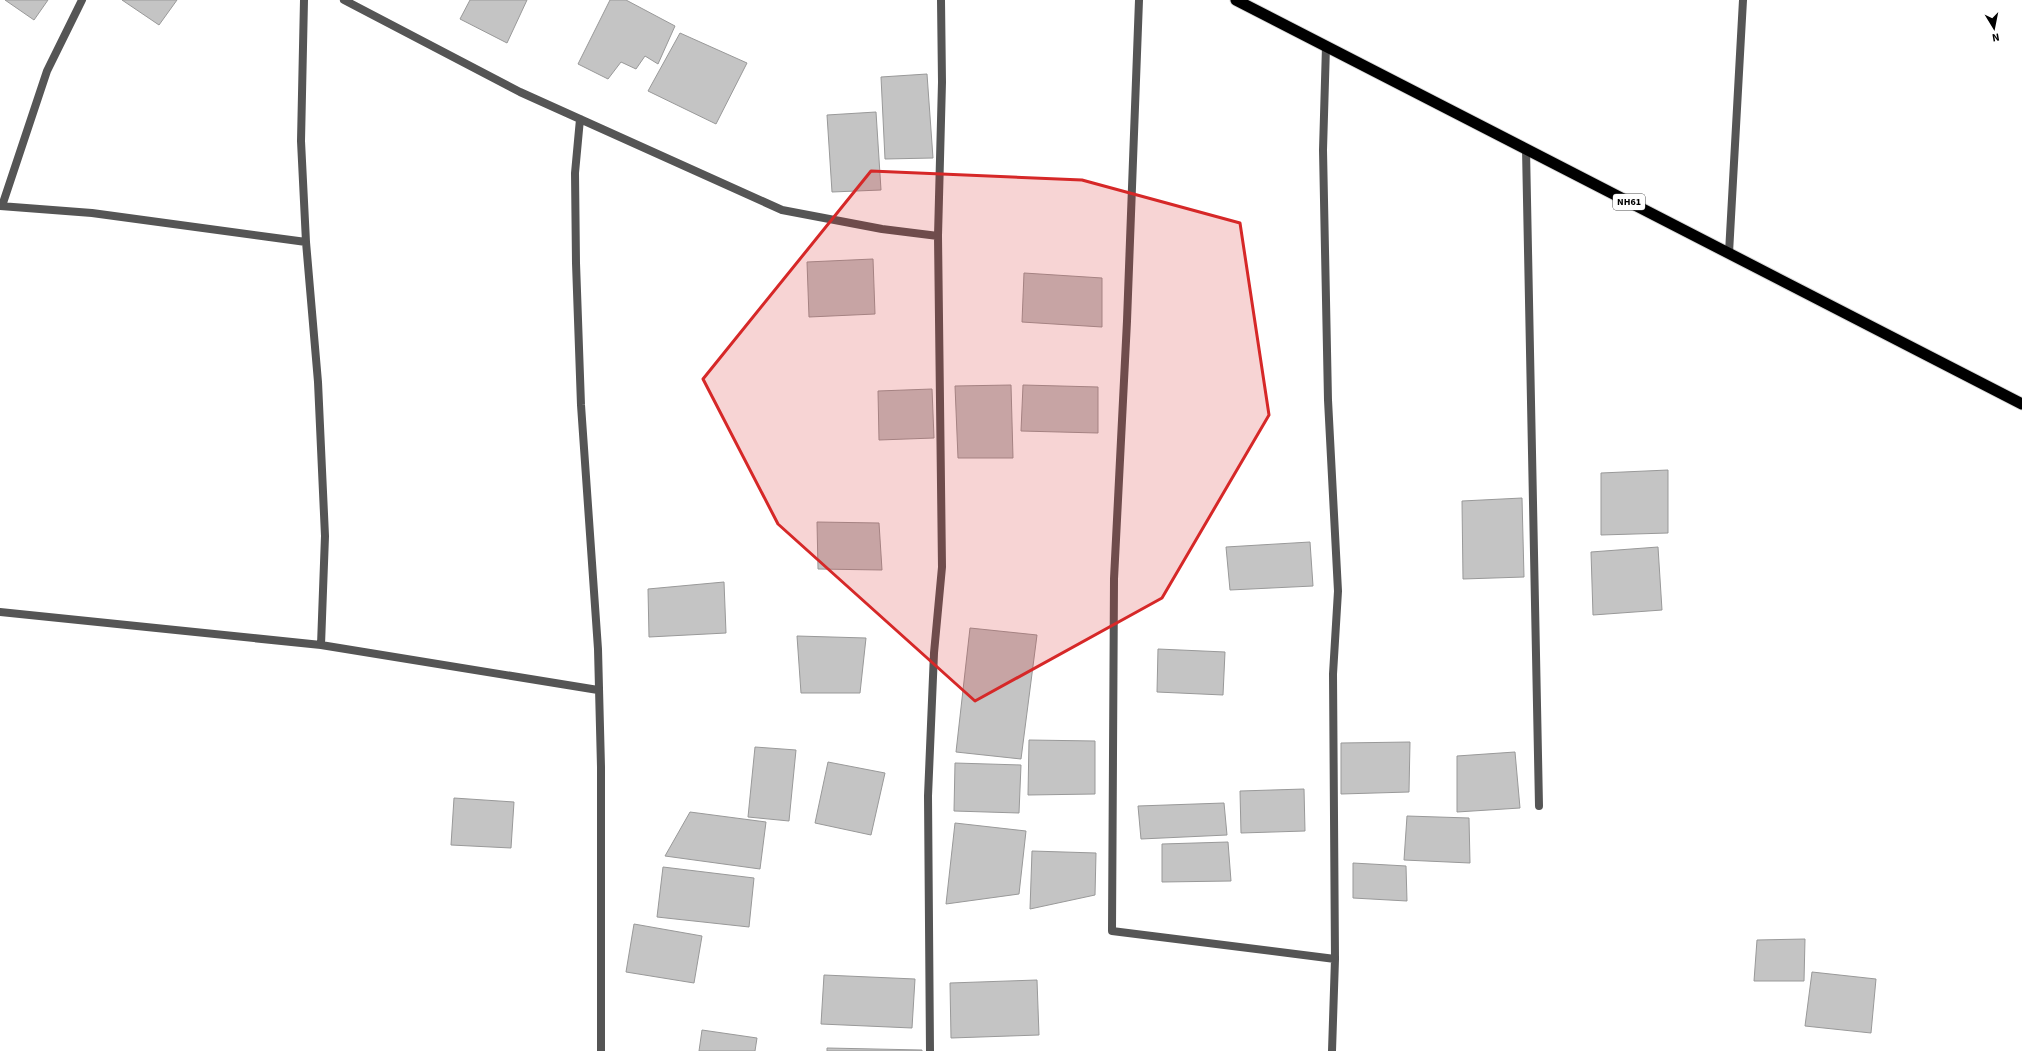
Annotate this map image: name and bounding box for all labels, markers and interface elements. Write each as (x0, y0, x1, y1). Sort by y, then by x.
north arrow (1974, 8, 2014, 48)
text: N (1991, 29, 2001, 45)
road number: NH61 (1613, 194, 1645, 210)

